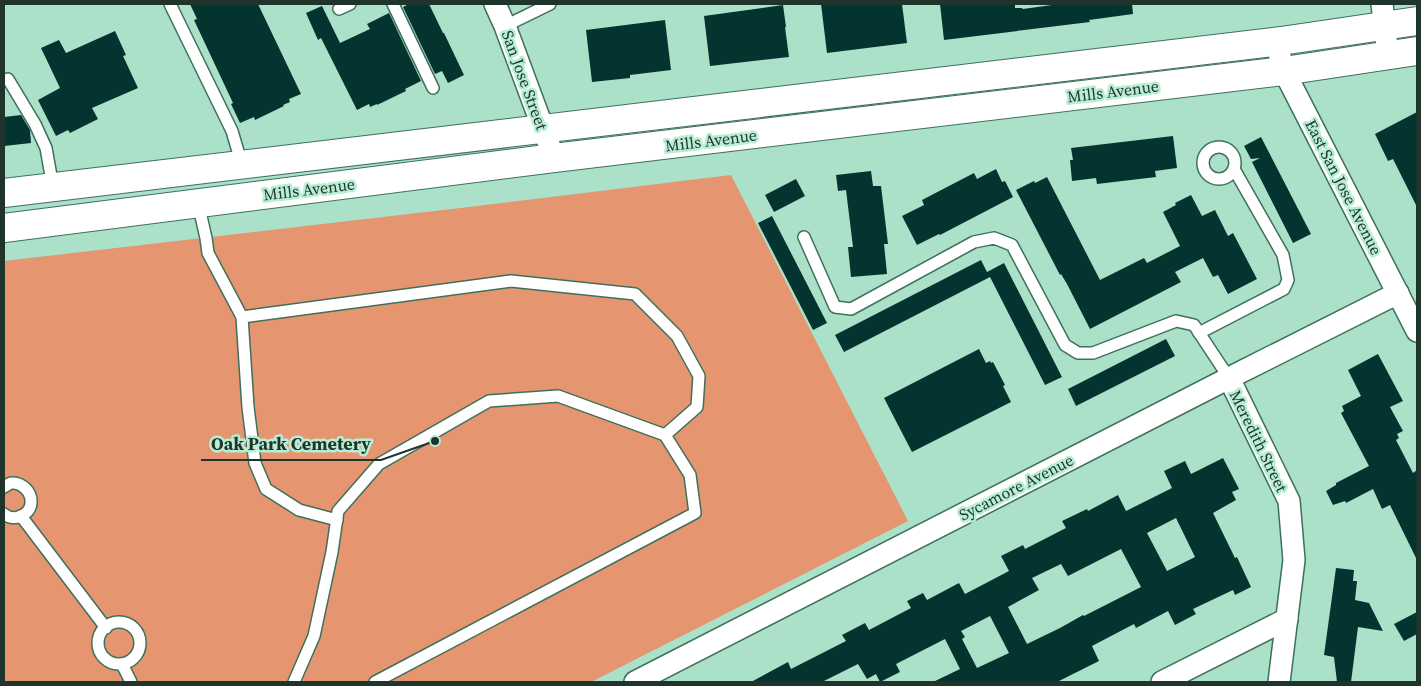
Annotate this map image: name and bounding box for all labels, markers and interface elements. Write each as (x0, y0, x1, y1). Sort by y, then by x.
street label: San Jose Street (497, 27, 553, 134)
street label: Mills Avenue (1066, 74, 1160, 108)
street label: East San Jose Avenue (1300, 116, 1388, 258)
street label: Mills Avenue (664, 123, 758, 157)
street label: Mills Avenue (262, 172, 356, 206)
street label: Meredith Street (1225, 386, 1294, 496)
callout: Oak Park Cemetery (201, 427, 381, 460)
text: Oak Park Cemetery (211, 431, 371, 456)
street label: Sycamore Avenue (955, 449, 1077, 525)

